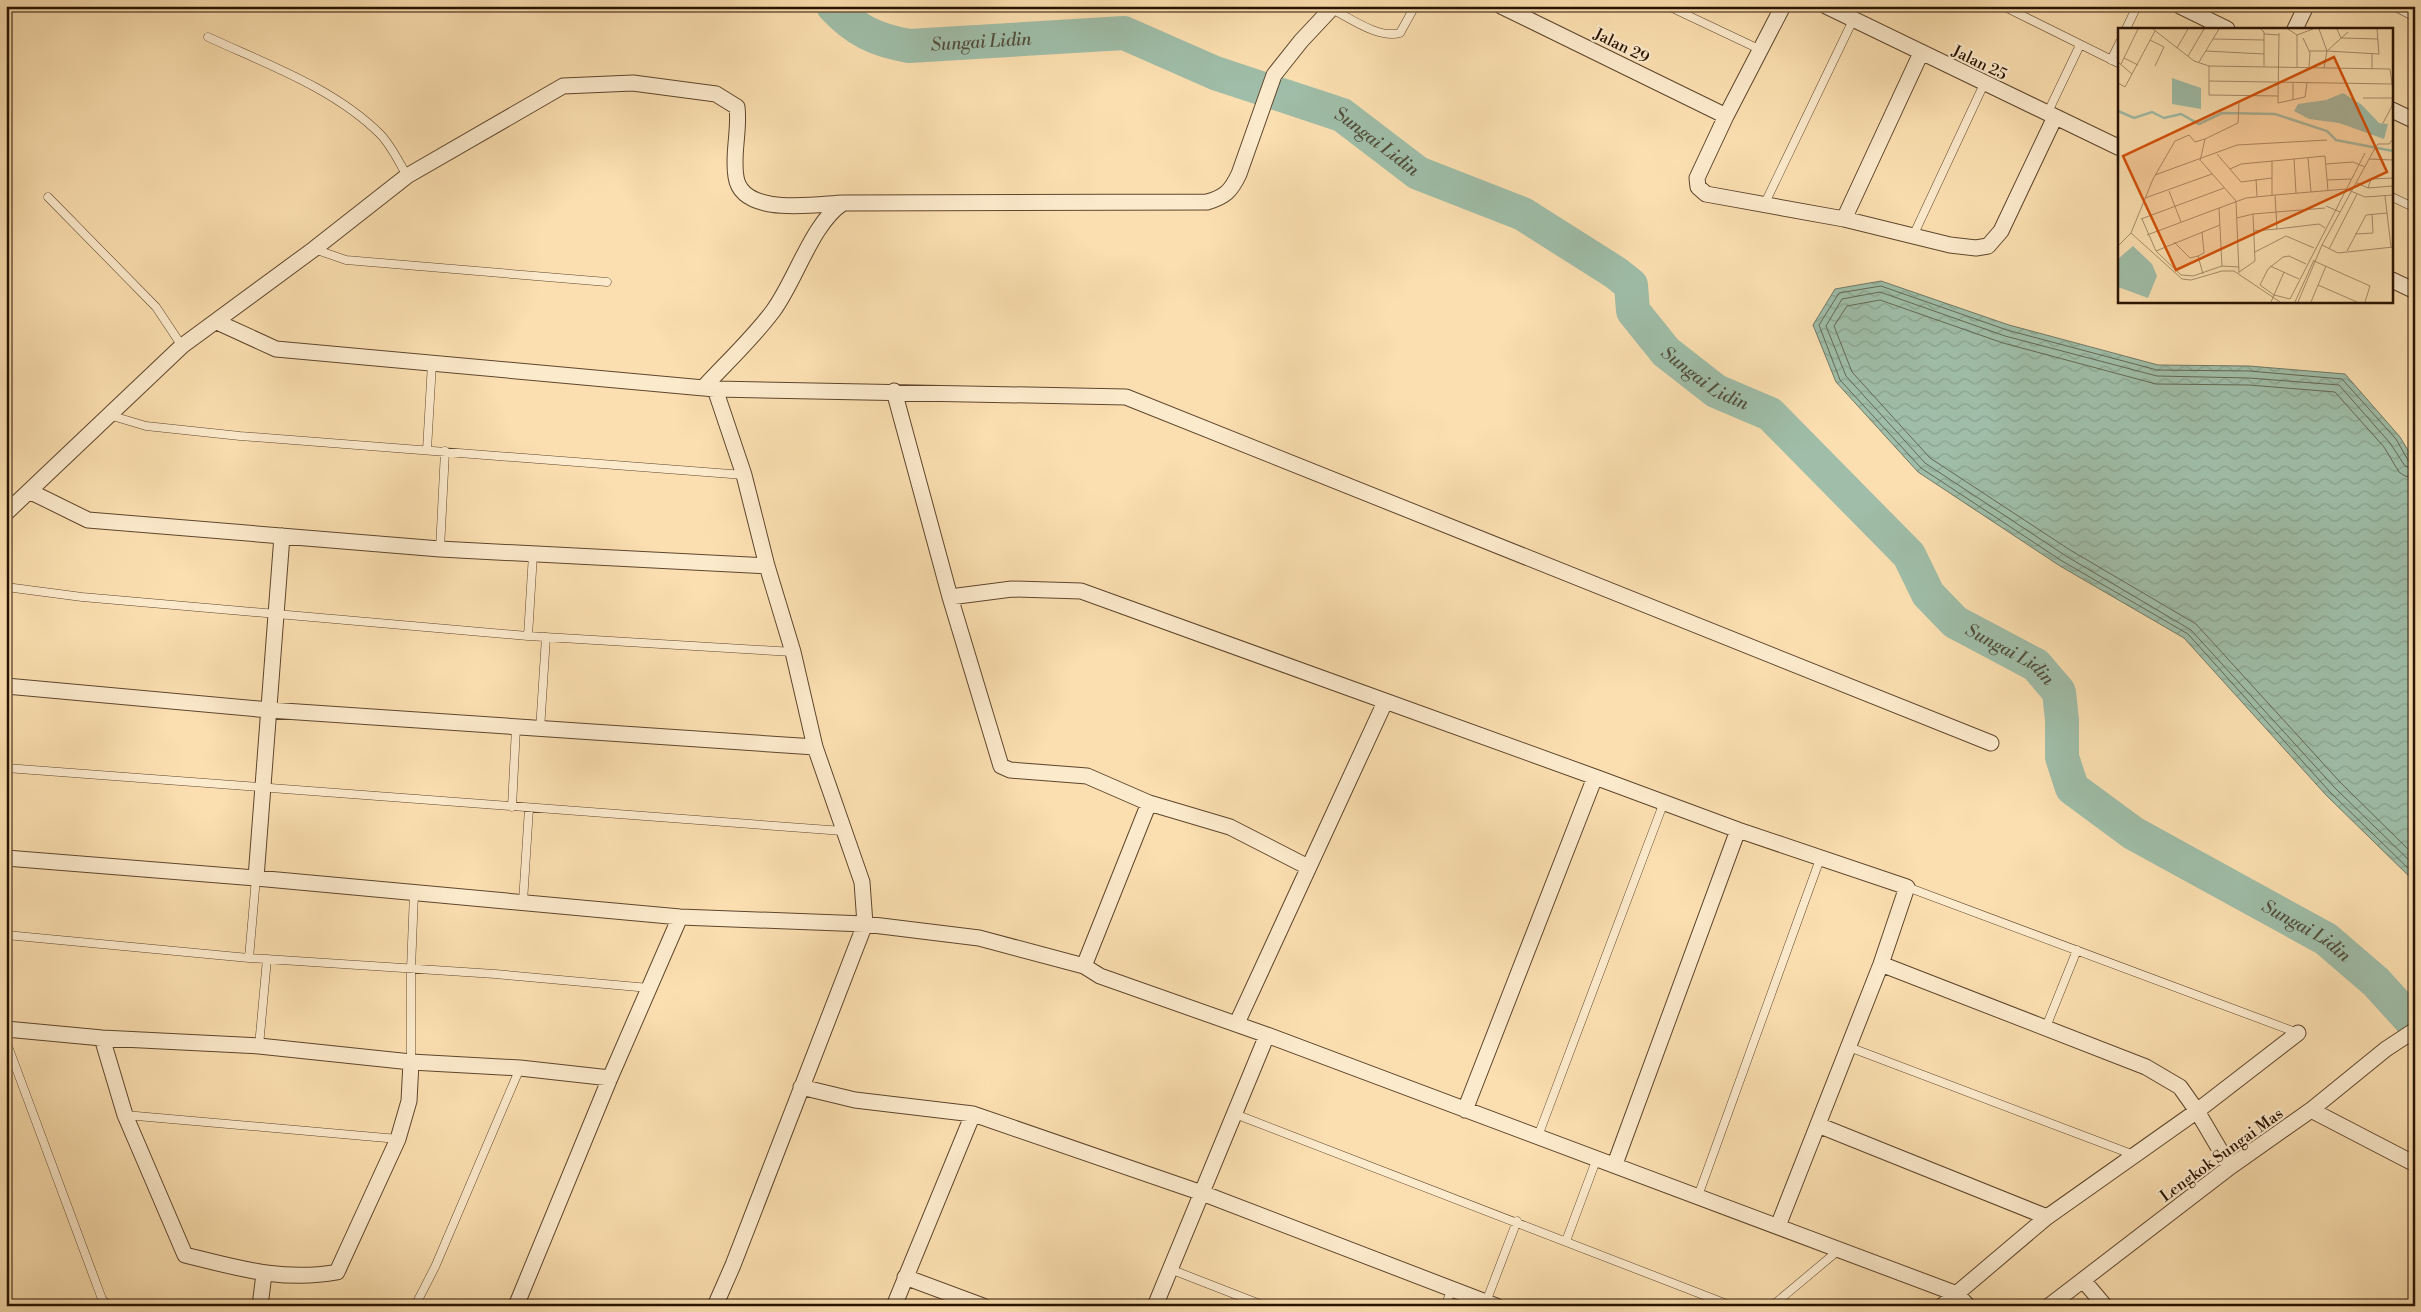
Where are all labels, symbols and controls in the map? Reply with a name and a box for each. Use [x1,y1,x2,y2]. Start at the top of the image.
street label: Jalan 29 [1590,23,1653,68]
water label: Sungai Lidin [930,28,1033,57]
inset map [2118,28,2394,302]
street label: Jalan 25 [1948,41,2010,85]
water label: Sungai Lidin [1332,102,1424,182]
water label: Sungai Lidin [1656,341,1753,416]
water label: Sungai Lidin [1961,619,2060,691]
water label: Sungai Lidin [2258,895,2356,968]
street label: Lengkok Sungai Mas [2156,1103,2287,1206]

